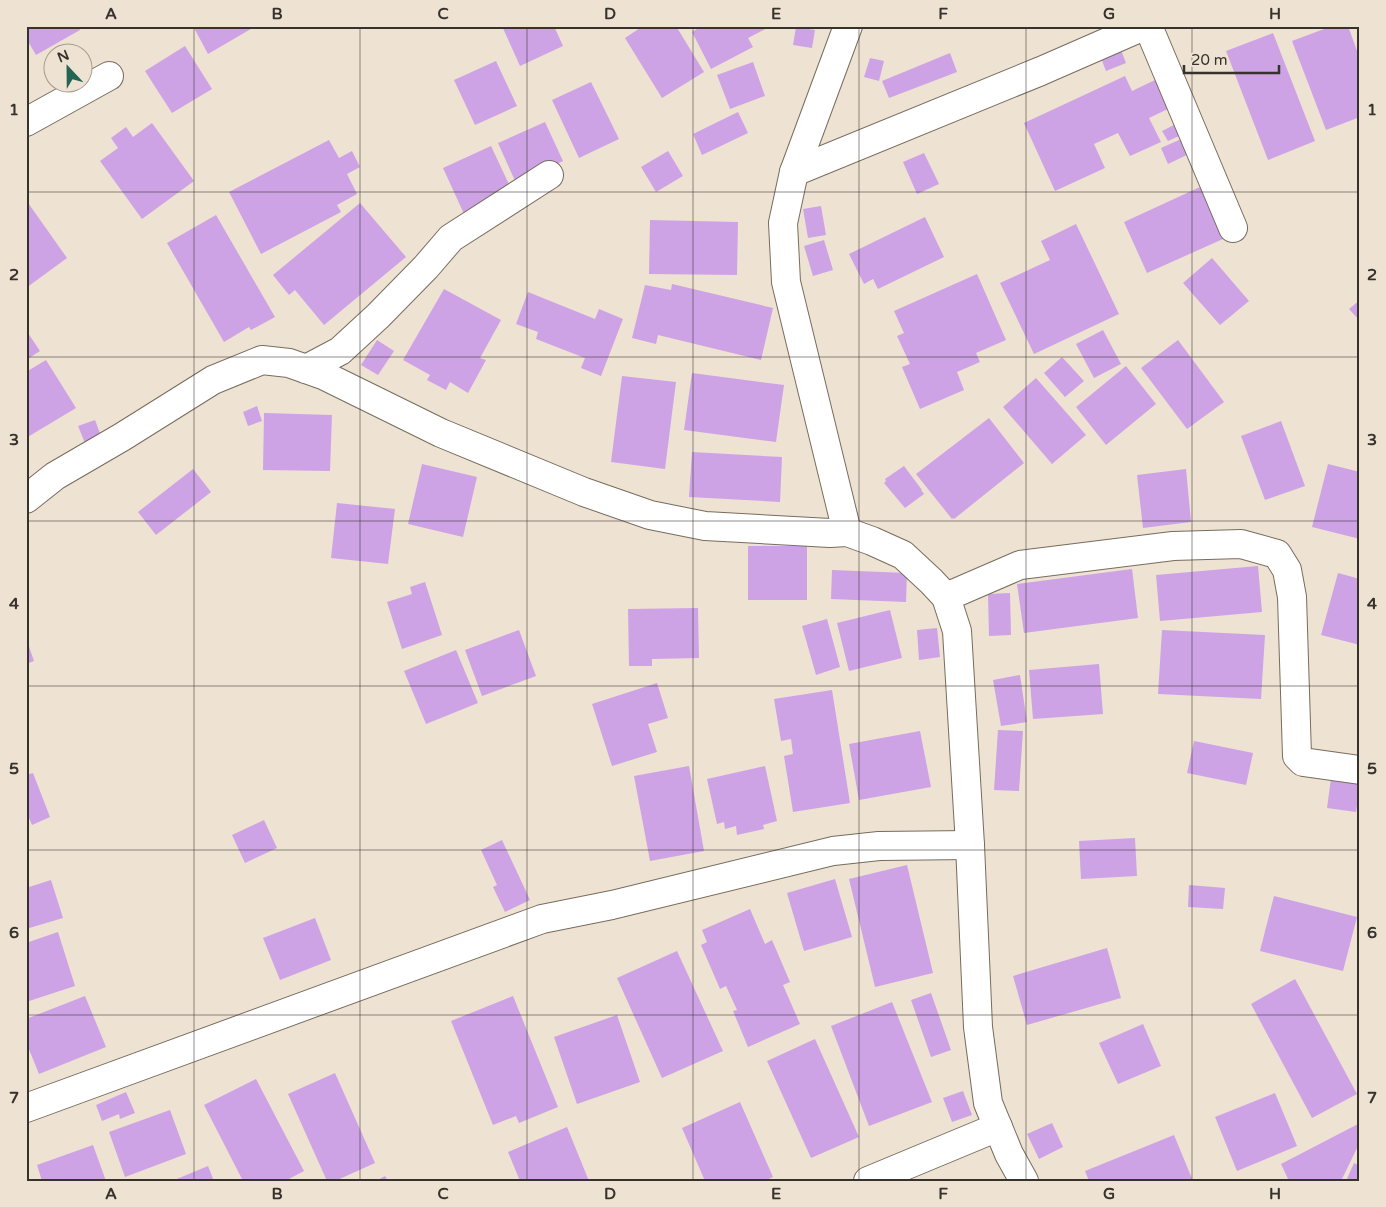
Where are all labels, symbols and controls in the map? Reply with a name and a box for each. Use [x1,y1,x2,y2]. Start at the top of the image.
text: A [105,4,117,24]
text: B [271,4,283,24]
text: C [437,4,449,24]
text: D [604,4,616,24]
text: E [771,4,781,24]
text: F [938,4,948,24]
text: G [1103,4,1115,24]
text: H [1269,4,1281,24]
north arrow [42,42,92,92]
scale bar [1184,42,1278,74]
text: N [55,46,72,66]
text: 20 m [1191,51,1228,69]
text: 1 [9,100,19,120]
text: 1 [1367,100,1377,120]
text: 2 [9,265,19,285]
text: 2 [1367,265,1377,285]
text: 3 [9,430,19,450]
text: 3 [1367,430,1377,450]
text: 4 [9,594,19,614]
text: 4 [1367,594,1377,614]
text: 5 [9,759,19,779]
text: 5 [1367,759,1377,779]
text: 6 [9,923,19,943]
text: 6 [1367,923,1377,943]
text: 7 [9,1088,19,1108]
text: 7 [1367,1088,1377,1108]
text: A [105,1184,117,1204]
text: B [271,1184,283,1204]
text: C [437,1184,449,1204]
text: D [604,1184,616,1204]
text: E [771,1184,781,1204]
text: F [938,1184,948,1204]
text: G [1103,1184,1115,1204]
text: H [1269,1184,1281,1204]

